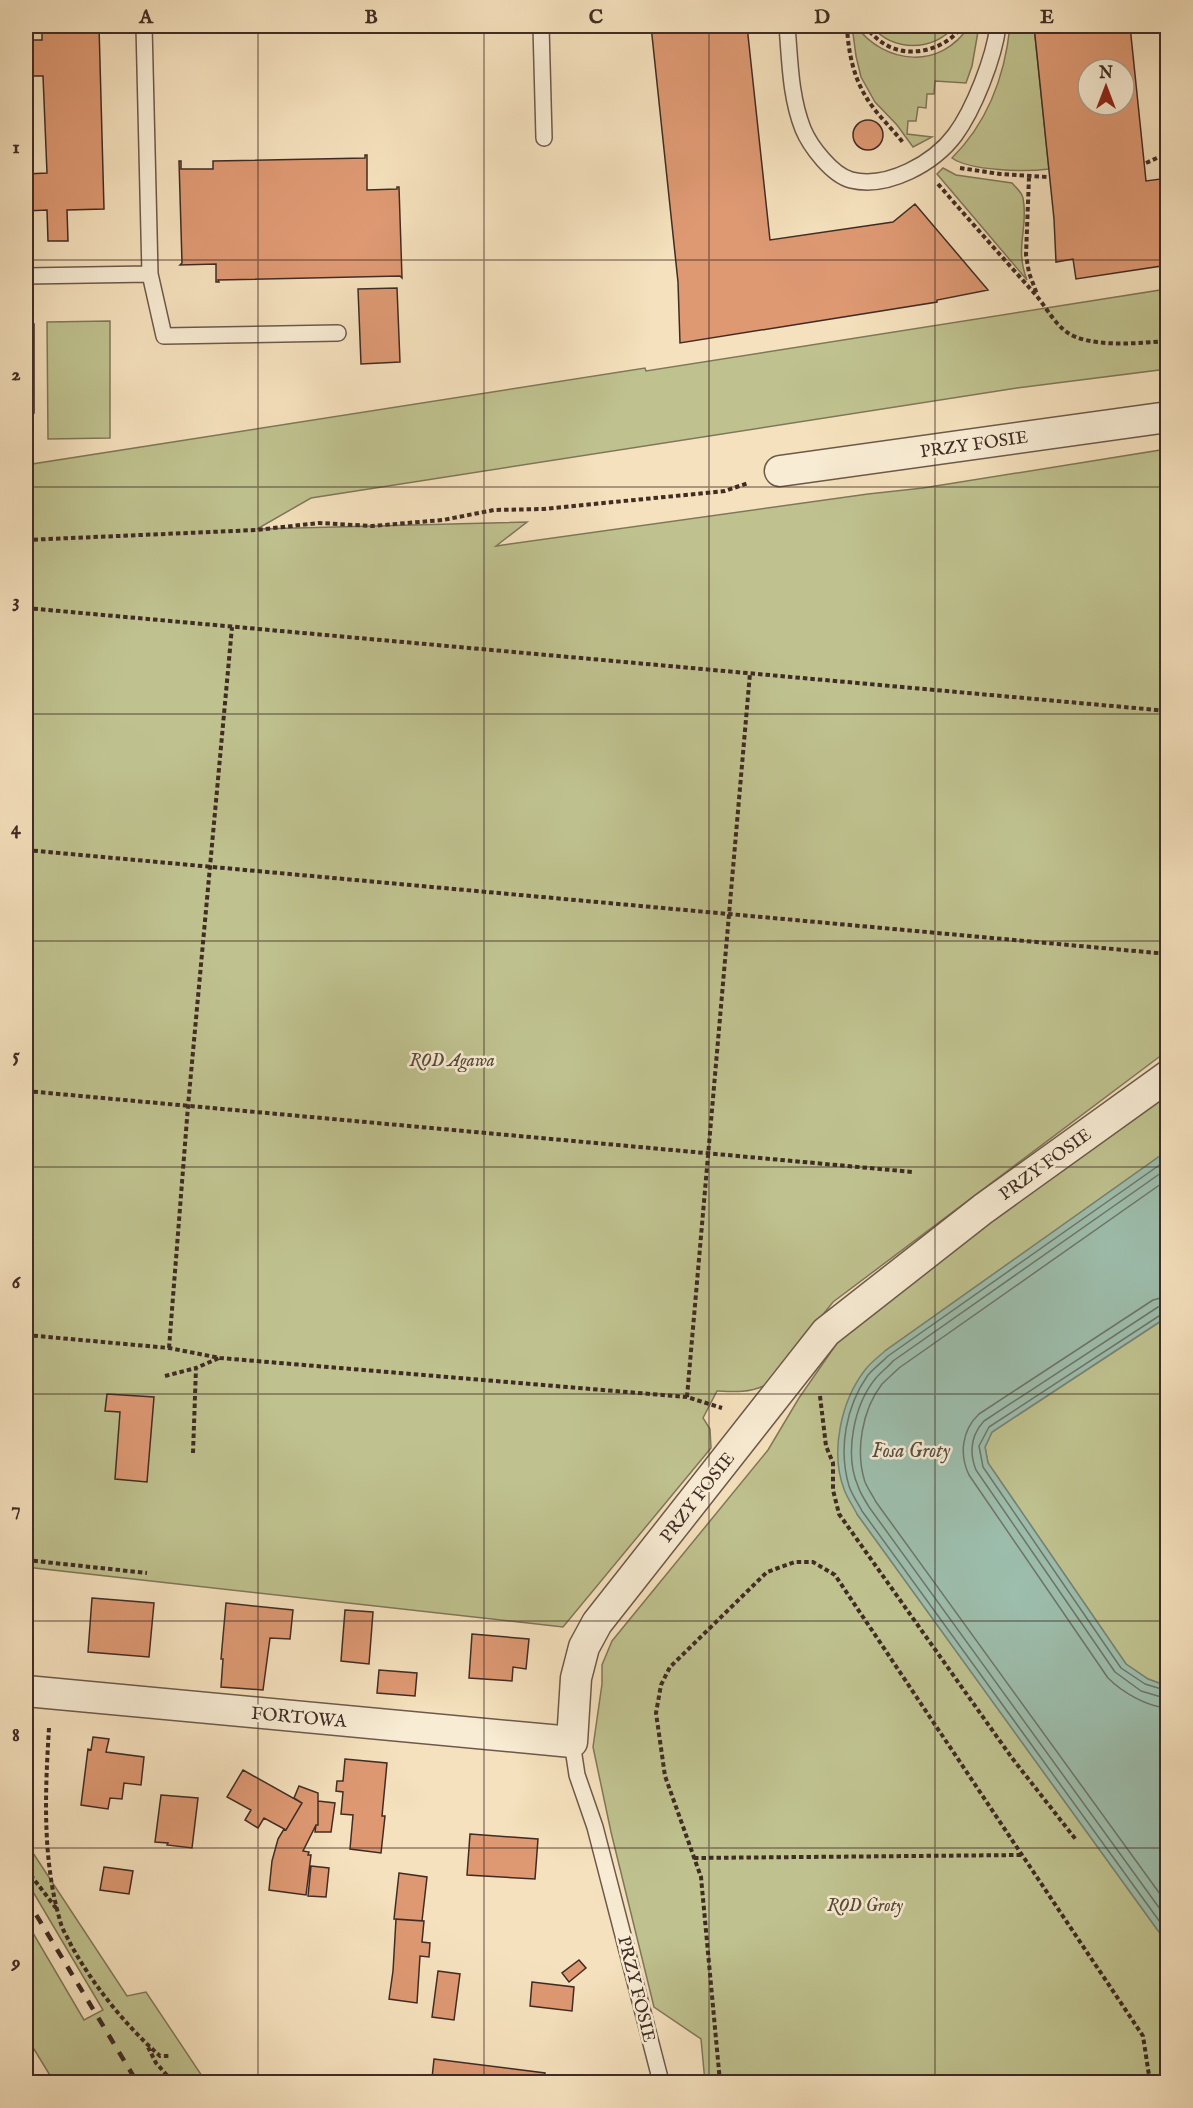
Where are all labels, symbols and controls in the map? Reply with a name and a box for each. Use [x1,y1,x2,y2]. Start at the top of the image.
text: A [138,5,154,30]
text: B [364,5,378,30]
text: C [589,5,603,30]
text: D [814,5,830,30]
text: E [1040,5,1054,30]
north arrow [1076,57,1136,117]
text: N [1098,64,1113,84]
text: 1 [12,135,20,160]
text: 2 [11,362,21,387]
street label: PRZY FOSIE [919,427,1030,464]
text: 3 [12,589,20,614]
text: 4 [11,816,22,841]
text: 5 [12,1043,20,1068]
park label: ROD Agawa [409,1050,495,1073]
street label: PRZY FOSIE [995,1124,1097,1206]
text: 6 [12,1270,22,1295]
water label: Fosa Groty [872,1439,951,1464]
street label: PRZY FOSIE [656,1448,741,1548]
text: 7 [11,1497,21,1522]
street label: FORTOWA [250,1703,348,1734]
text: 8 [12,1723,20,1748]
park label: ROD Groty [827,1895,903,1918]
street label: PRZY FOSIE [611,1934,660,2045]
text: 9 [11,1950,21,1975]

